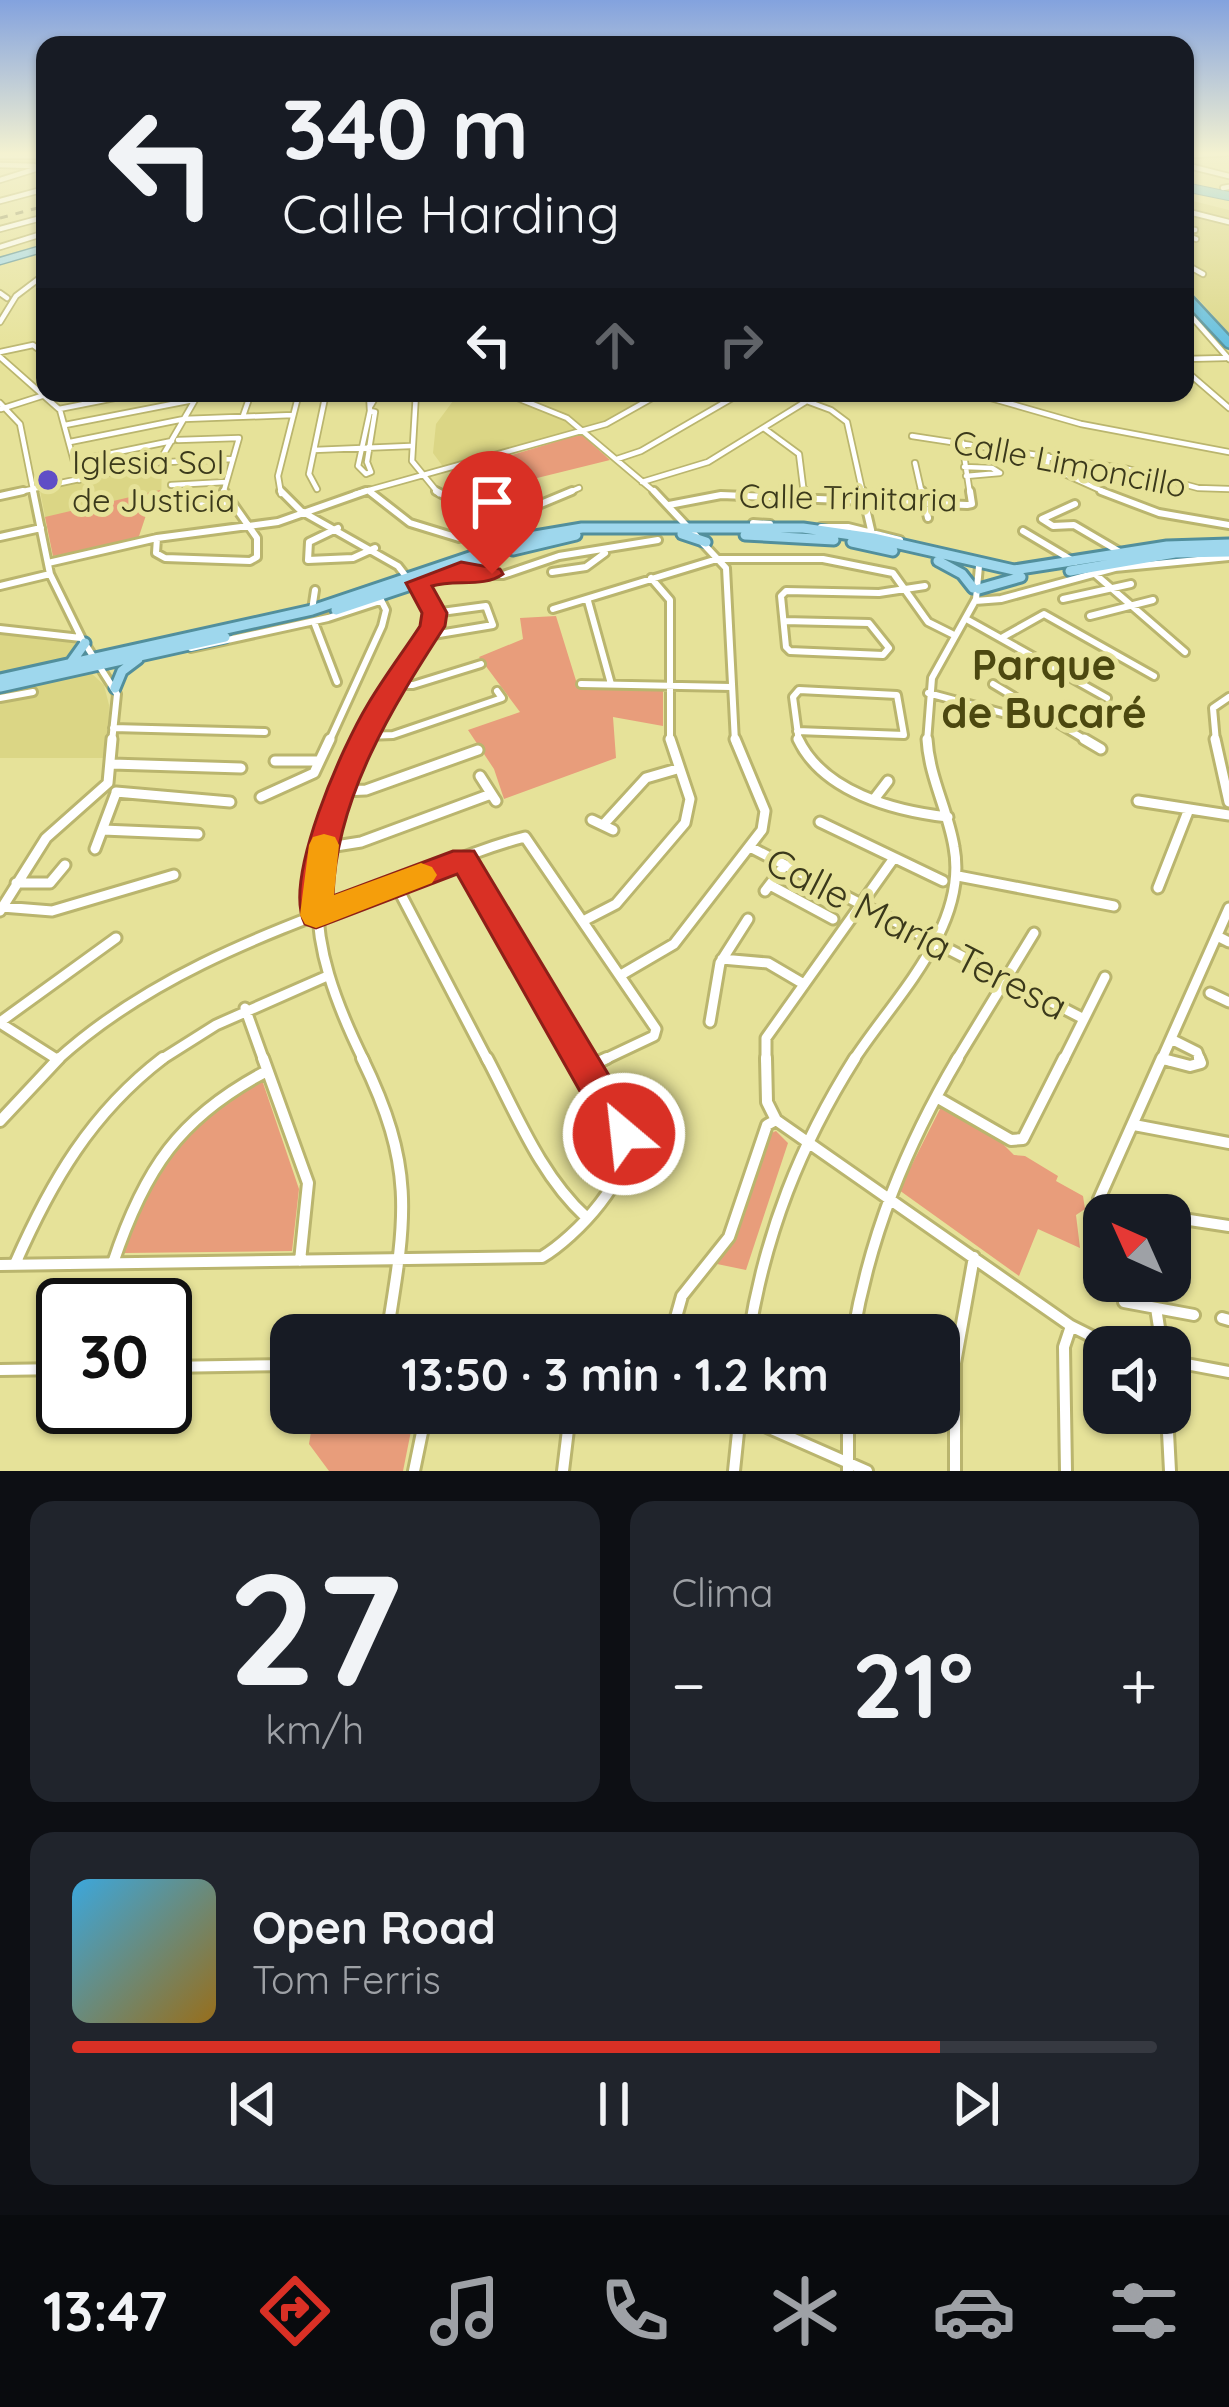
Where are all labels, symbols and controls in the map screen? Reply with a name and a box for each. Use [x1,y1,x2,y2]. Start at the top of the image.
text: 340 m [282,75,529,180]
icon: left [84,84,240,240]
text: Calle Harding [282,179,620,247]
icon: left [456,312,522,378]
icon: ahead [582,312,648,378]
icon: right [708,312,774,378]
street label: Calle Limoncillo [950,420,1190,506]
place label: Iglesia Sol de Justicia [72,441,235,520]
pin [441,451,543,574]
marker: Iglesia Sol de Justicia [35,467,61,493]
icon: arrive [459,469,525,535]
street label: Calle Trinitaria [738,475,958,519]
district label: Parque de Bucaré [941,638,1147,739]
street label: Calle María Teresa [758,836,1076,1030]
position arrow [561,1071,687,1197]
north arrow [1083,1194,1191,1302]
map controls [1083,1194,1191,1434]
speed limit sign: 30 [36,1278,192,1434]
button: sound [1083,1326,1191,1434]
text: 13:50 · 3 min · 1.2 km [401,1346,829,1402]
text: 27 [228,1529,402,1724]
text: Clima [672,1568,774,1617]
text: 21° [852,1628,974,1741]
text: − [672,1643,706,1726]
text: + [1120,1643,1157,1726]
text: km/h [265,1705,364,1754]
text: Open Road [252,1899,496,1955]
text: Tom Ferris [252,1955,441,2004]
icon: previous [220,2071,286,2137]
icon: pause [581,2071,647,2137]
icon: next [943,2071,1009,2137]
icon: directions [253,2269,337,2353]
icon: music [423,2269,507,2353]
icon: phone [593,2269,677,2353]
icon: climate [763,2269,847,2353]
icon: car [932,2269,1016,2353]
icon: filters [1102,2269,1186,2353]
text: 13:47 [43,2277,167,2345]

